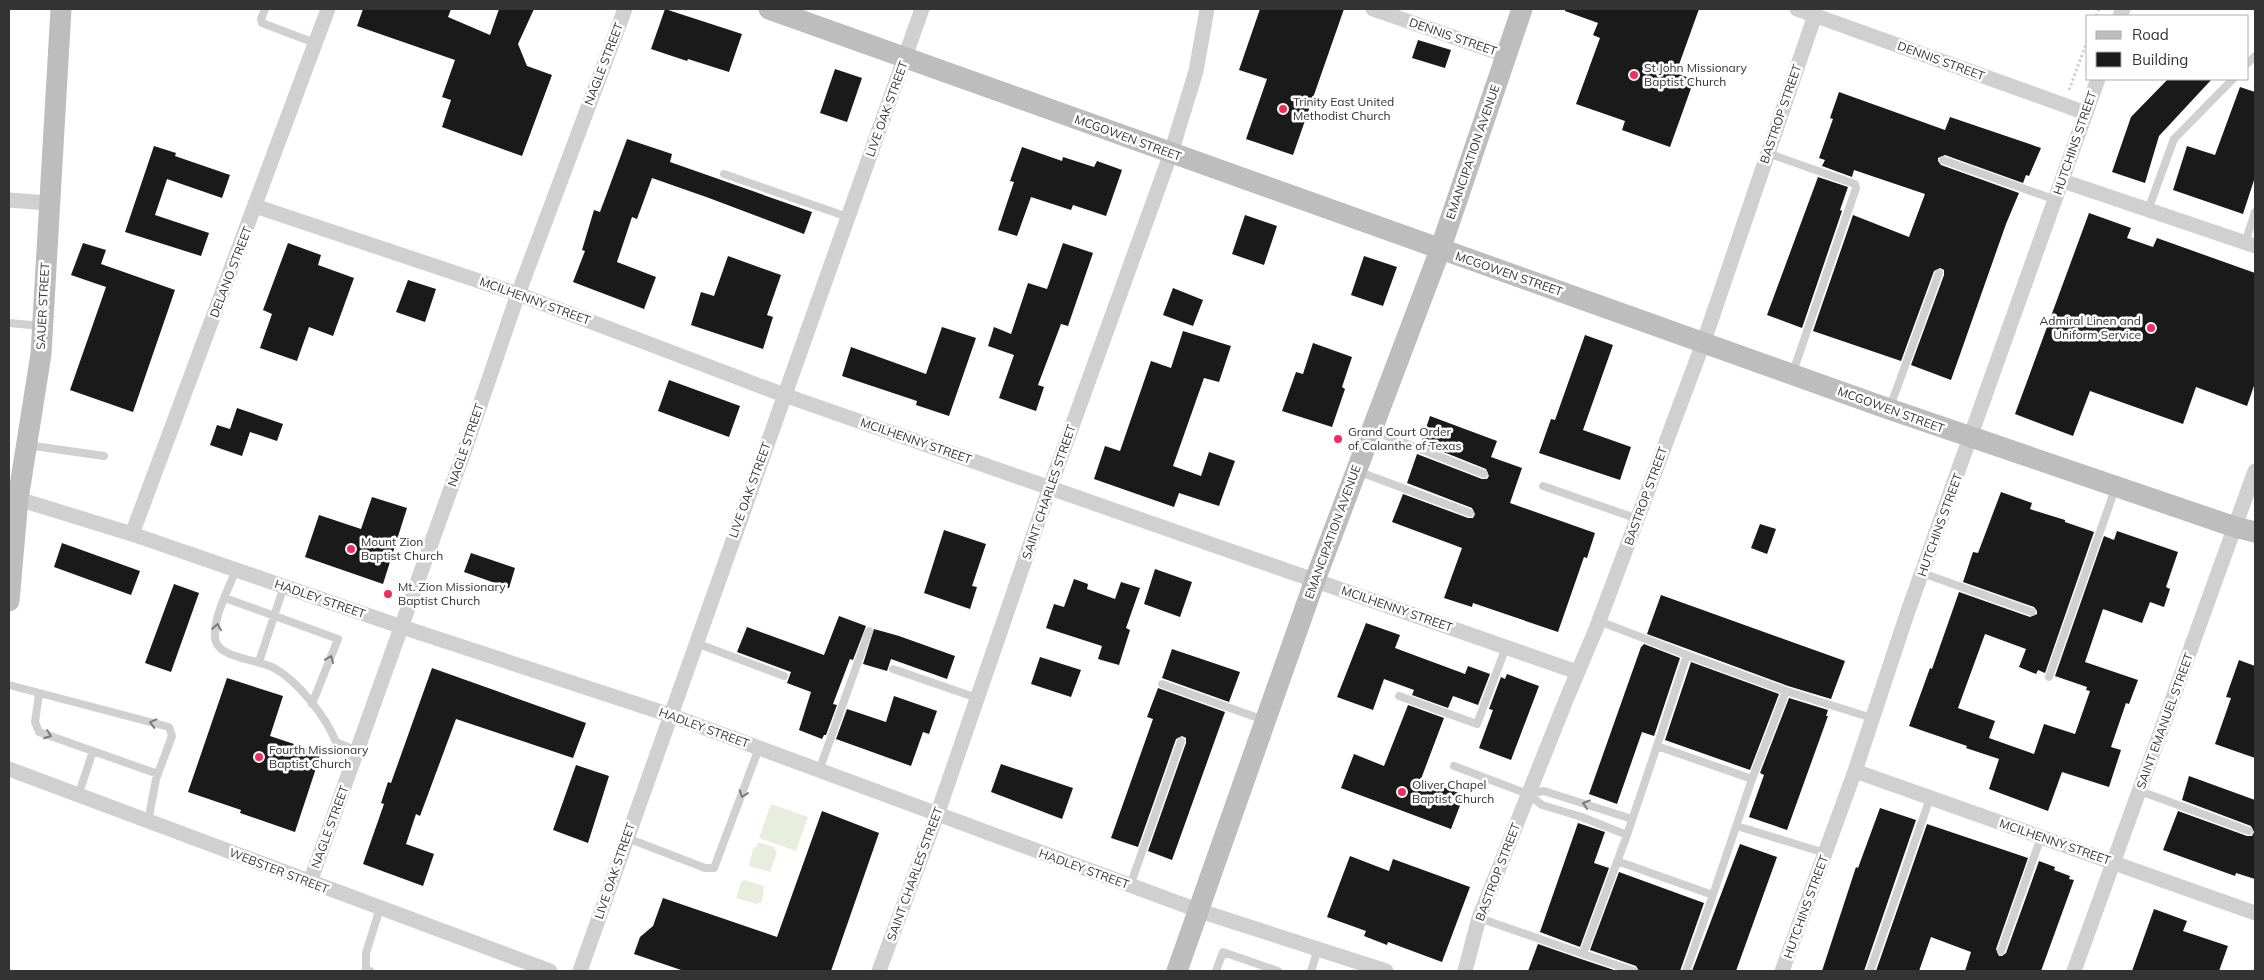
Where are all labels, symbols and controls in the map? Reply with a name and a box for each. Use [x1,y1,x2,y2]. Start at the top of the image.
street label: DENNIS STREET [1407,15,1500,59]
legend [2086,15,2249,80]
street label: NAGLE STREET [581,20,626,107]
text: Road [2132,25,2169,44]
street label: DENNIS STREET [1896,38,1988,84]
text: Building [2132,50,2188,69]
street label: LIVE OAK STREET [862,58,911,159]
place label: St John Missionary Baptist Church [1644,60,1747,89]
street label: BASTROP STREET [1757,62,1805,165]
marker: St John Missionary Baptist Church [1628,69,1640,81]
street label: EMANCIPATION AVENUE [1442,83,1503,221]
street label: HUTCHINS STREET [2050,88,2100,197]
place label: Trinity East United Methodist Church [1293,94,1394,123]
marker: Trinity East United Methodist Church [1277,103,1289,115]
street label: MCGOWEN STREET [1073,111,1184,164]
street label: DELANO STREET [206,223,255,320]
street label: MCGOWEN STREET [1453,248,1566,299]
street label: SAUER STREET [33,261,52,350]
street label: MCILHENNY STREET [478,274,593,328]
place label: Admiral Linen and Uniform Service [2040,313,2141,342]
marker: Admiral Linen and Uniform Service [2145,322,2157,334]
street label: MCGOWEN STREET [1836,383,1947,436]
street label: NAGLE STREET [444,400,487,489]
street label: MCILHENNY STREET [858,414,975,467]
street label: SAINT CHARLES STREET [1018,422,1079,561]
place label: Grand Court Order of Calanthe of Texas [1348,424,1462,453]
marker: Grand Court Order of Calanthe of Texas [1332,433,1344,445]
street label: LIVE OAK STREET [725,439,774,540]
street label: BASTROP STREET [1621,444,1671,547]
street label: EMANCIPATION AVENUE [1301,463,1364,601]
street label: HUTCHINS STREET [1914,470,1965,579]
place label: Mount Zion Baptist Church [361,534,443,563]
marker: Mount Zion Baptist Church [345,543,357,555]
street label: HADLEY STREET [273,576,368,621]
place label: Mt. Zion Missionary Baptist Church [398,579,506,608]
street label: MCILHENNY STREET [1339,582,1456,635]
marker: Mt. Zion Missionary Baptist Church [382,588,394,600]
one-way arrow [211,623,222,631]
street label: SAINT EMANUEL STREET [2133,650,2196,791]
one-way arrow [324,655,335,664]
street label: HADLEY STREET [657,704,752,751]
one-way arrow [150,719,158,729]
one-way arrow [44,730,52,740]
place label: Fourth Missionary Baptist Church [269,742,369,771]
marker: Fourth Missionary Baptist Church [253,751,265,763]
place label: Oliver Chapel Baptist Church [1412,777,1494,806]
street label: NAGLE STREET [308,783,352,870]
marker: Oliver Chapel Baptist Church [1396,786,1408,798]
one-way arrow [739,790,749,798]
one-way arrow [1582,800,1591,810]
street label: SAINT CHARLES STREET [883,804,946,943]
street label: MCILHENNY STREET [1997,815,2114,868]
street label: LIVE OAK STREET [591,820,638,921]
street label: BASTROP STREET [1472,820,1523,923]
street label: WEBSTER STREET [227,845,332,897]
street label: HADLEY STREET [1037,845,1132,892]
street label: HUTCHINS STREET [1780,852,1831,961]

